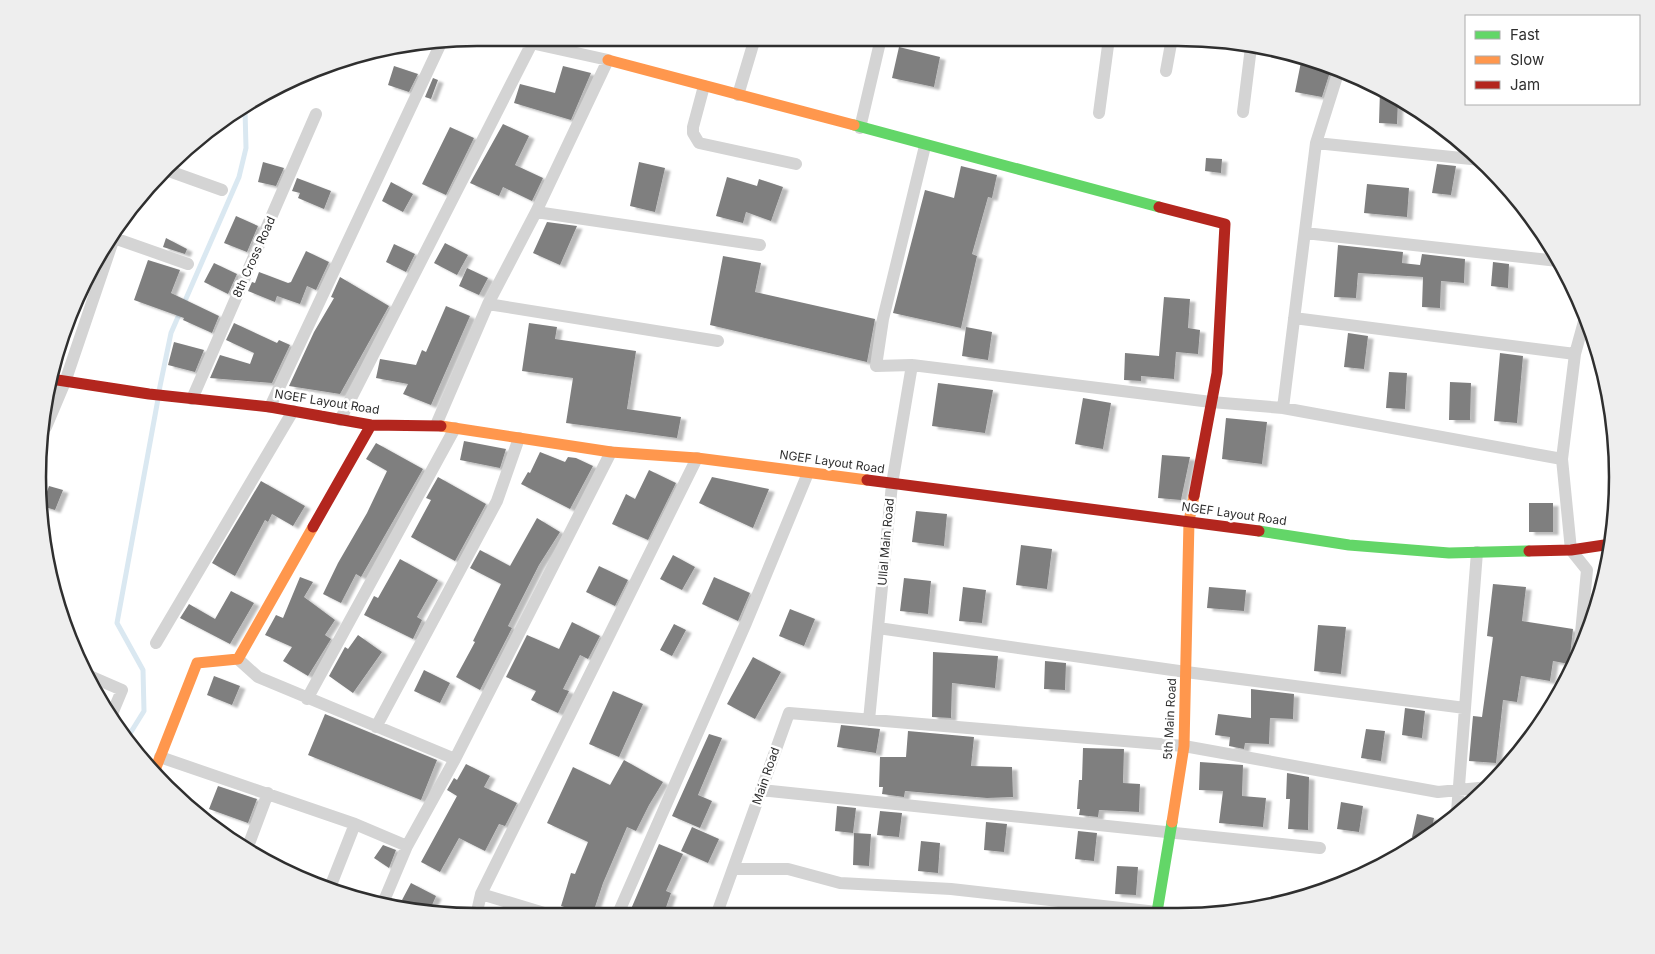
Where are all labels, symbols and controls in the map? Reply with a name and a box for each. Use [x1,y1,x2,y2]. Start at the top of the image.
legend [1465,15,1640,105]
text: Fast [1510,25,1540,44]
text: Slow [1510,50,1544,69]
text: Jam [1510,75,1540,94]
street label: 8th Cross Road [229,214,278,300]
street label: NGEF Layout Road [274,386,381,417]
street label: NGEF Layout Road [779,447,886,476]
street label: Ullal Main Road [874,498,897,586]
street label: NGEF Layout Road [1181,499,1288,528]
street label: 5th Main Road [1160,678,1179,760]
street label: Main Road [749,745,782,807]

